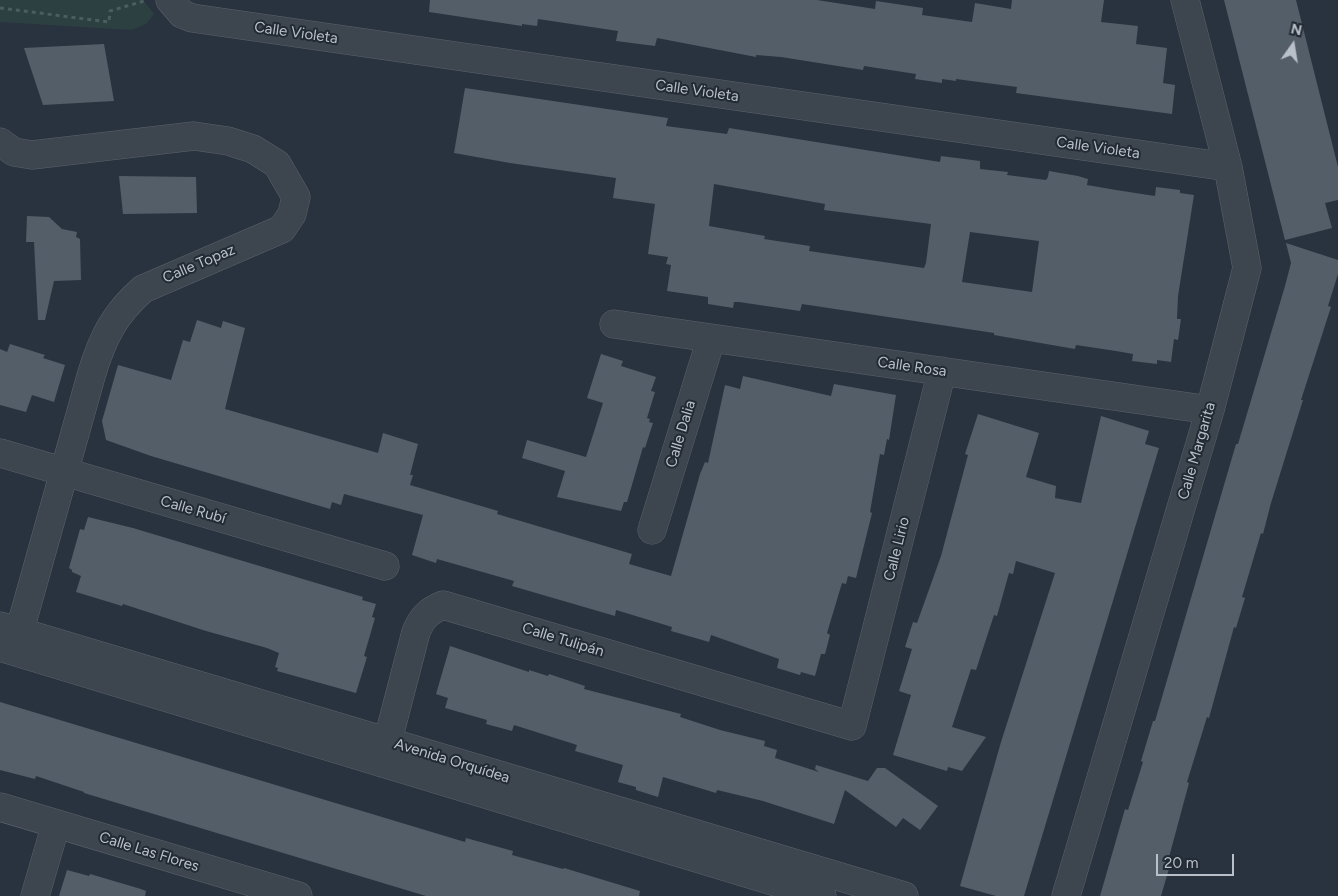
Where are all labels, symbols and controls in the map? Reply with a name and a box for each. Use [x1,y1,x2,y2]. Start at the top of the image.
street label: Calle Violeta [253,18,339,48]
north arrow [1268,20,1318,70]
text: N [1289,20,1304,39]
street label: Calle Violeta [654,76,740,106]
street label: Calle Violeta [1055,133,1141,163]
street label: Calle Topaz [160,241,238,287]
street label: Calle Rosa [876,353,948,381]
street label: Calle Dalia [662,398,700,470]
street label: Calle Margarita [1174,400,1220,502]
street label: Calle Rubí [158,492,228,528]
street label: Calle Lirio [880,515,914,583]
street label: Calle Tulipán [520,619,606,661]
street label: Avenida Orquídea [392,735,512,787]
street label: Calle Las Flores [97,828,201,876]
scale bar [1158,844,1236,876]
text: 20 m [1164,854,1198,872]

